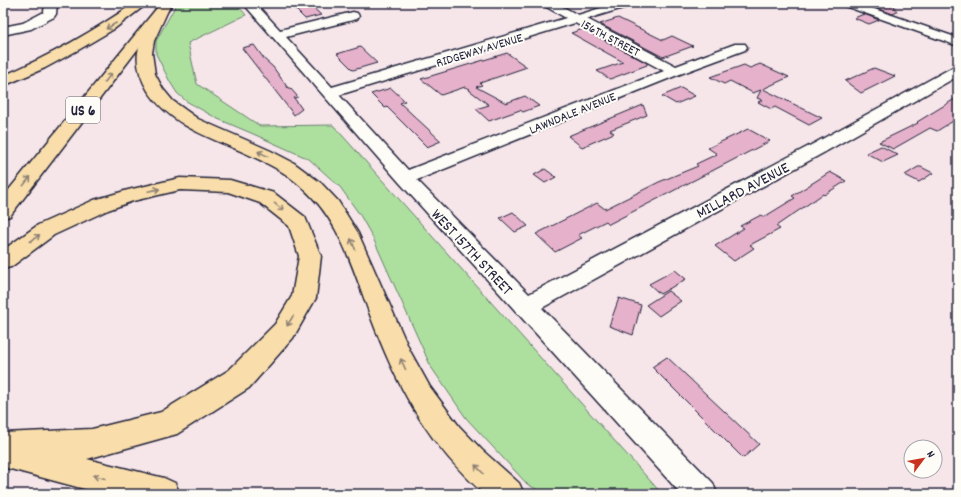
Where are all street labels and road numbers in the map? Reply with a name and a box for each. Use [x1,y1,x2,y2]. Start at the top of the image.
street label: 156TH STREET [577,16,643,63]
street label: RIDGEWAY AVENUE [434,29,525,74]
street label: LAWNDALE AVENUE [527,88,619,140]
road number: US 6 [66,97,100,123]
street label: MILLARD AVENUE [693,157,794,225]
street label: WEST 157TH STREET [425,204,518,302]

